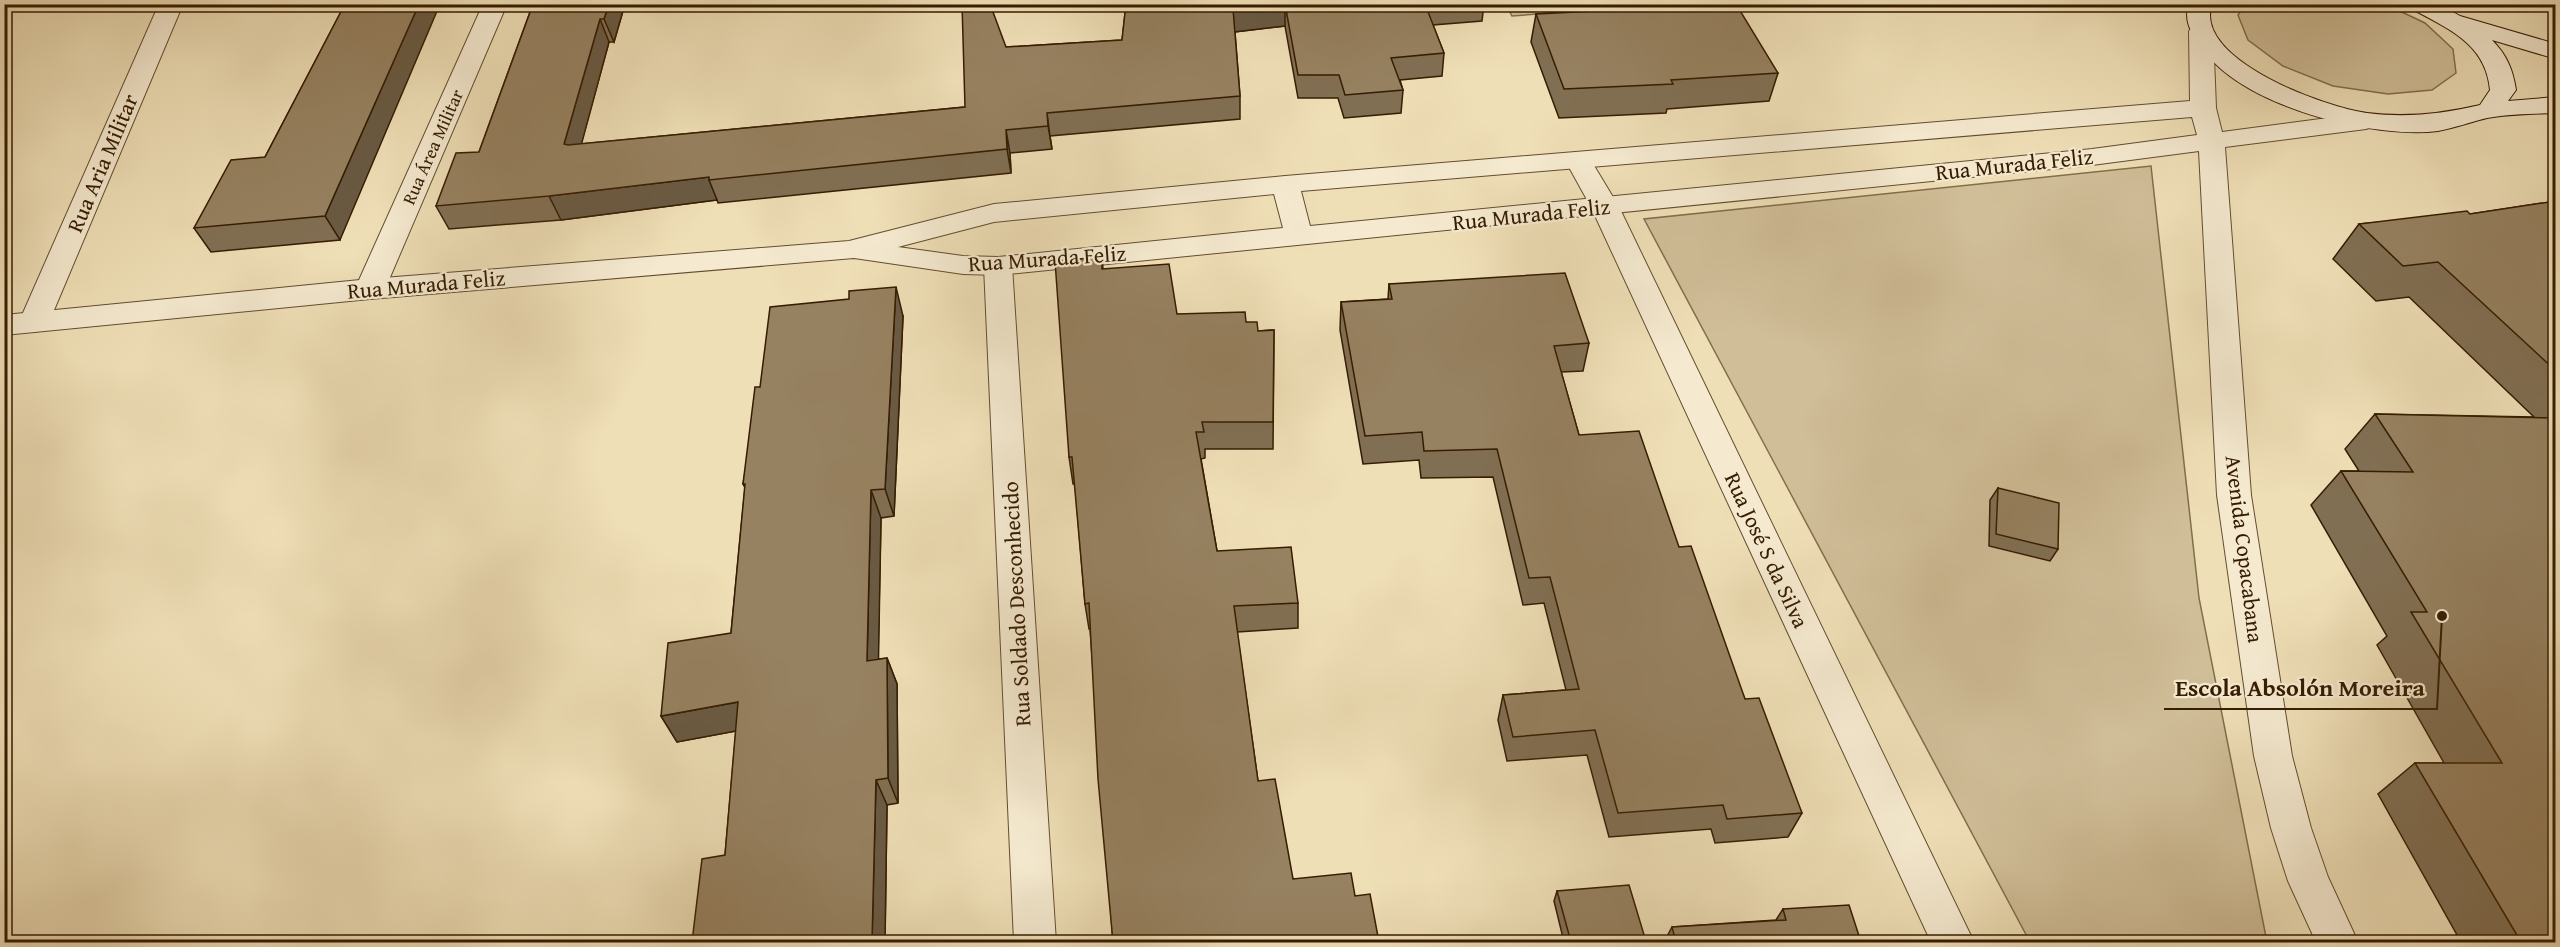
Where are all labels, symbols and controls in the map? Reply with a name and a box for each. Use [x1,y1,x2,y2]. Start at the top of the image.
street label: Rua Área Militar [395,84,470,209]
street label: Rua Aria Militar [58,89,146,237]
street label: Rua Murada Feliz [1934,140,2095,188]
street label: Rua Murada Feliz [1451,190,1612,238]
street label: Rua Murada Feliz [967,236,1127,279]
street label: Rua Murada Feliz [346,261,507,307]
street label: Avenida Copacabana [2218,453,2272,645]
street label: Rua José S da Silva [1717,467,1817,634]
street label: Rua Soldado Desconhecido [994,481,1038,727]
callout: Escola Absolón Moreira [2164,667,2437,709]
text: Escola Absolón Moreira [2175,670,2426,705]

